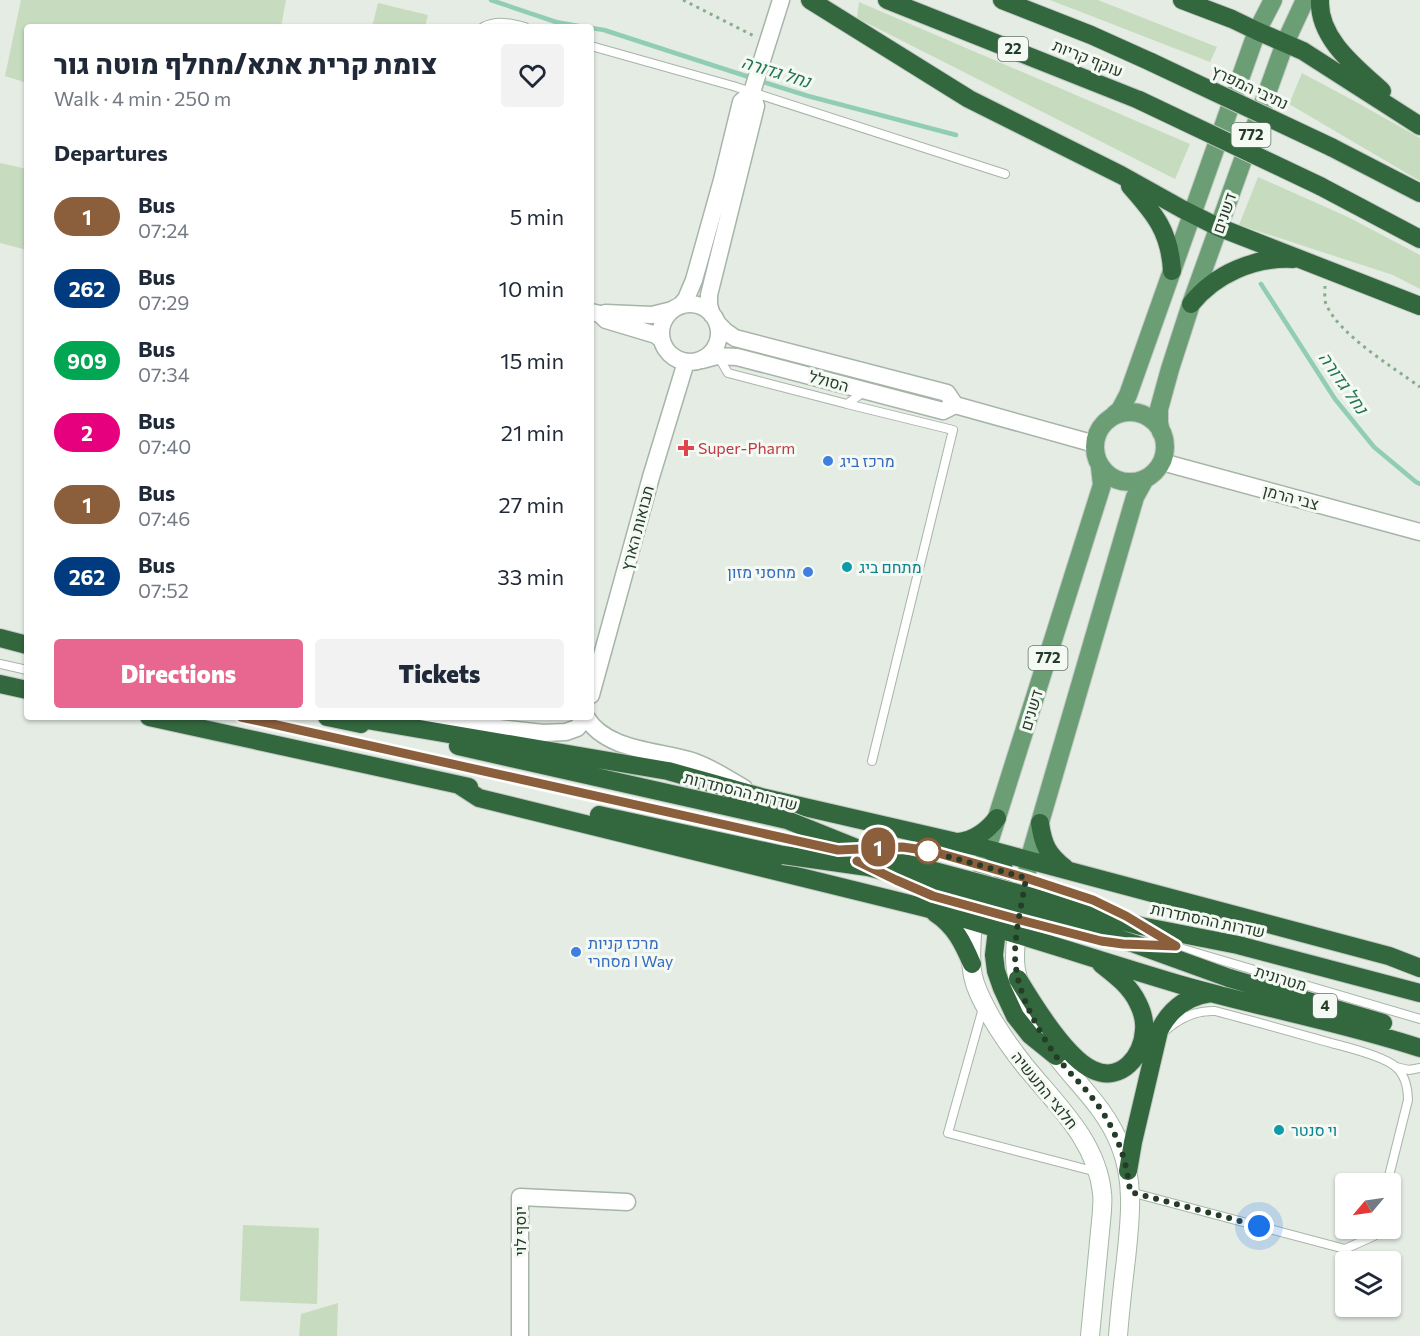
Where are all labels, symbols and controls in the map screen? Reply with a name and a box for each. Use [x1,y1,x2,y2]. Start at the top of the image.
street label: עוקף קריות [1050,35,1126,80]
road number: 22 [998,37,1028,61]
button: heart [501,44,564,107]
text: צומת קרית אתא/מחלף מוטה גור [54,46,437,80]
water label: נחל גדורה [739,50,815,92]
street label: נתיבי המפרץ [1209,60,1292,113]
text: Walk · 4 min · 250 m [54,86,231,110]
road number: 772 [1232,123,1270,147]
text: Departures [54,139,168,166]
street label: דשנים [1208,190,1239,236]
text: Bus [138,191,175,218]
text: 5 min [510,203,564,230]
text: 1 [82,204,92,229]
text: 07:24 [138,218,189,242]
text: Bus [138,263,175,290]
text: 10 min [499,275,564,302]
text: 262 [69,276,105,301]
text: 07:29 [138,290,189,314]
text: Bus [138,335,175,362]
text: 15 min [500,347,564,374]
water label: נחל גדורה [1314,347,1374,419]
text: 909 [67,348,107,373]
text: 07:34 [138,362,190,386]
street label: הסולל [807,366,851,395]
text: Bus [138,407,175,434]
text: 21 min [501,419,564,446]
text: 2 [81,420,93,445]
text: 07:40 [138,434,191,458]
place label: Super-Pharm [698,438,795,457]
marker: Super-Pharm [679,441,693,455]
place label: מרכז ביג [840,451,895,470]
marker: מרכז ביג [821,454,835,468]
text: Bus [138,479,175,506]
street label: צבי הרמן [1261,480,1321,513]
street label: תבואות הארץ [616,483,657,572]
text: 27 min [499,491,564,518]
text: 1 [82,492,92,517]
text: 07:46 [138,506,190,530]
text: Bus [138,551,175,578]
place label: מתחם ביג [859,557,922,576]
marker: מתחם ביג [840,560,854,574]
place label: מחסני מזון [727,562,796,581]
text: 33 min [497,563,564,590]
text: 262 [69,564,105,589]
marker: מחסני מזון [801,565,815,579]
text: 07:52 [138,578,189,602]
button: Directions [54,639,303,708]
button: Tickets [315,639,564,708]
road number: 772 [1028,646,1068,670]
street label: דשנים [1015,687,1046,733]
street label: שדרות ההסתדרות [682,767,800,814]
line badge: 1 [858,828,898,866]
text: 1 [873,835,883,860]
unlabelled marker [915,838,941,864]
street label: שדרות ההסתדרות [1149,898,1267,941]
place label: מרכז קניות מסחרי I Way [588,933,673,970]
marker: מרכז קניות מסחרי I Way [569,945,583,959]
street label: מטרונית [1253,961,1309,994]
road number: 4 [1313,994,1337,1018]
street label: חלוצי התעשיה [1008,1047,1083,1133]
place label: וי סנטר [1291,1120,1337,1139]
marker: וי סנטר [1272,1123,1286,1137]
north arrow [1335,1173,1401,1239]
map controls [1335,1173,1401,1317]
street label: יוסף לוי [510,1206,529,1256]
your location [1244,1211,1274,1241]
button: layers [1335,1251,1401,1317]

